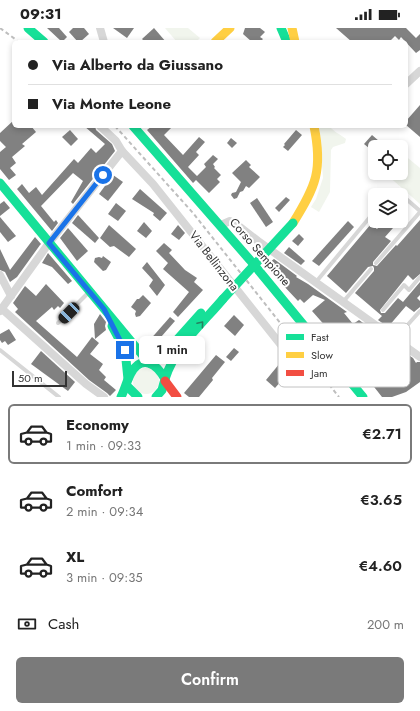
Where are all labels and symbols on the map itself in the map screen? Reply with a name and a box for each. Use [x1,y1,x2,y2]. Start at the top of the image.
route start [94,166,112,184]
street label: Corso Sempione [225,214,295,290]
street label: Via Bellinzona [185,227,243,295]
car [56,300,82,326]
one-way arrow [197,321,204,328]
legend [278,323,410,387]
text: Fast [311,329,329,345]
callout: 1 min [139,336,205,364]
route end [116,341,134,359]
text: Slow [311,347,333,363]
text: Jam [309,365,328,381]
scale bar [12,369,67,388]

